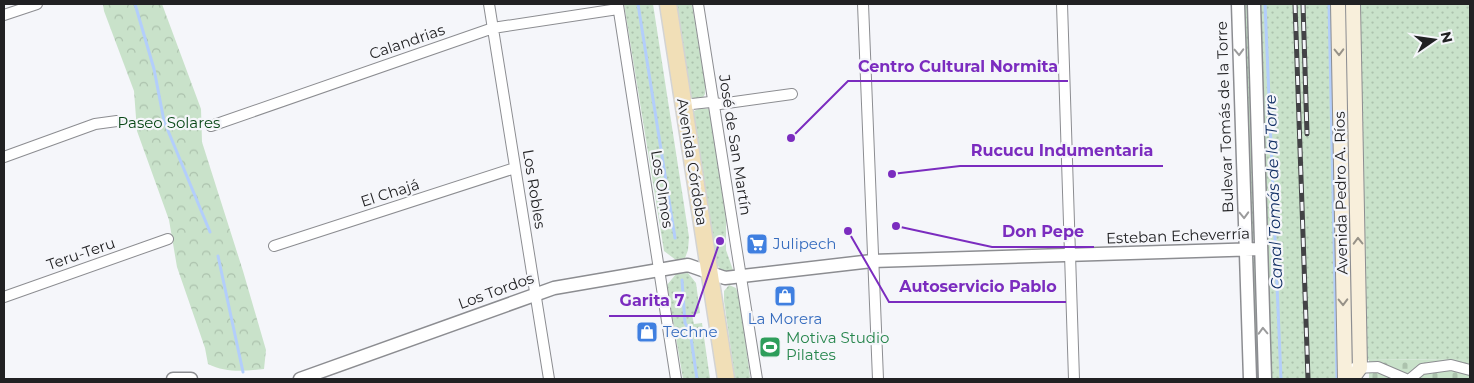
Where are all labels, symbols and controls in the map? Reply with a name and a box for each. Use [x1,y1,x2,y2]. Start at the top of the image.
north arrow [1409,15,1459,65]
street label: Calandrias [367,20,447,63]
street label: Bulevar Tomás de la Torre [1212,21,1237,213]
text: N [1437,30,1457,45]
one-way arrow [1234,49,1244,57]
one-way arrow [1334,49,1344,57]
callout: Centro Cultural Normita [848,50,1068,81]
text: Centro Cultural Normita [858,57,1058,76]
street label: José de San Martín [715,72,756,217]
water label: Canal Tomás de la Torre [1261,94,1286,290]
street label: Avenida Córdoba [673,97,712,227]
street label: Avenida Pedro A. Ríos [1330,111,1351,275]
park label: Paseo Solares [118,113,220,132]
callout: Rucucu Indumentaria [960,135,1163,166]
text: Rucucu Indumentaria [971,141,1153,160]
street label: Los Robles [519,148,550,230]
street label: Los Olmos [647,149,678,229]
street label: El Chajá [358,174,422,211]
one-way arrow [1239,211,1250,219]
callout: Don Pepe [992,216,1094,247]
text: Don Pepe [1002,222,1084,241]
street label: Esteban Echeverría [1106,223,1250,248]
supermarket icon: Julipech [745,232,769,256]
street label: Teru-Teru [44,233,118,274]
place label: Julipech [772,234,836,253]
one-way arrow [1353,237,1363,245]
street label: Los Tordos [455,268,536,313]
callout: Autoservicio Pablo [889,271,1066,302]
text: Autoservicio Pablo [898,277,1057,296]
shop icon: La Morera [773,284,797,308]
callout: Garita 7 [609,285,694,316]
text: Garita 7 [620,291,685,310]
one-way arrow [1338,299,1348,307]
place label: La Morera [748,309,822,328]
shop icon: Techne [635,320,659,344]
place label: Techne [663,322,718,341]
one-way arrow [1258,326,1269,334]
place label: Motiva Studio Pilates [786,328,889,364]
sports icon: Motiva Studio Pilates [758,335,782,359]

